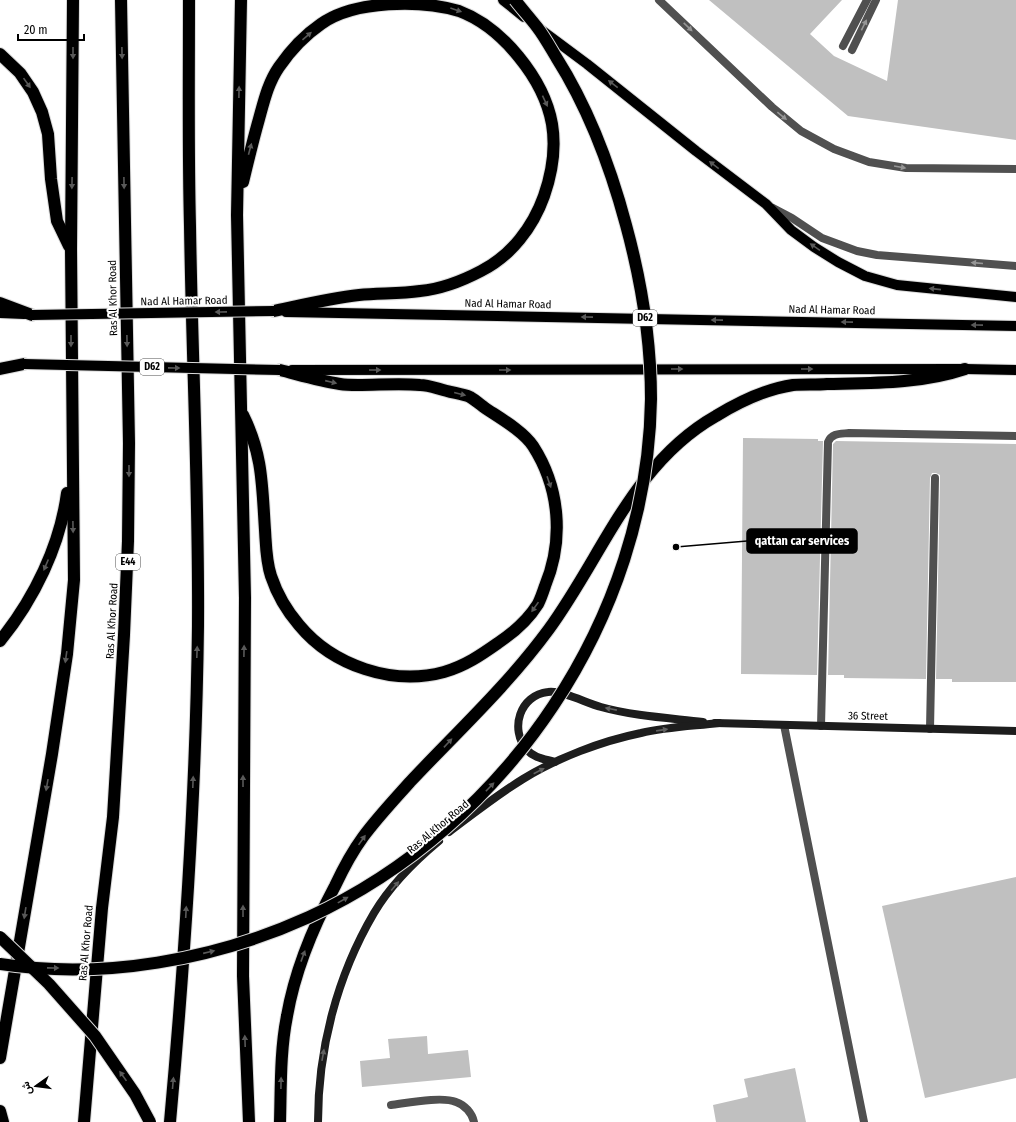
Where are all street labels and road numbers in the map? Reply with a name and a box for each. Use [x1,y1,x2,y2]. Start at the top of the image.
street label: Ras Al Khor Road [106,260,120,336]
street label: Nad Al Hamar Road [140,294,228,308]
street label: Nad Al Hamar Road [464,297,552,311]
street label: Nad Al Hamar Road [788,303,876,317]
road number: D62 [633,310,657,326]
road number: D62 [140,359,164,375]
road number: E44 [116,554,140,570]
street label: Ras Al Khor Road [104,583,120,659]
street label: 36 Street [848,709,889,723]
street label: Ras Al Khor Road [405,797,471,857]
street label: Ras Al Khor Road [76,904,96,982]

